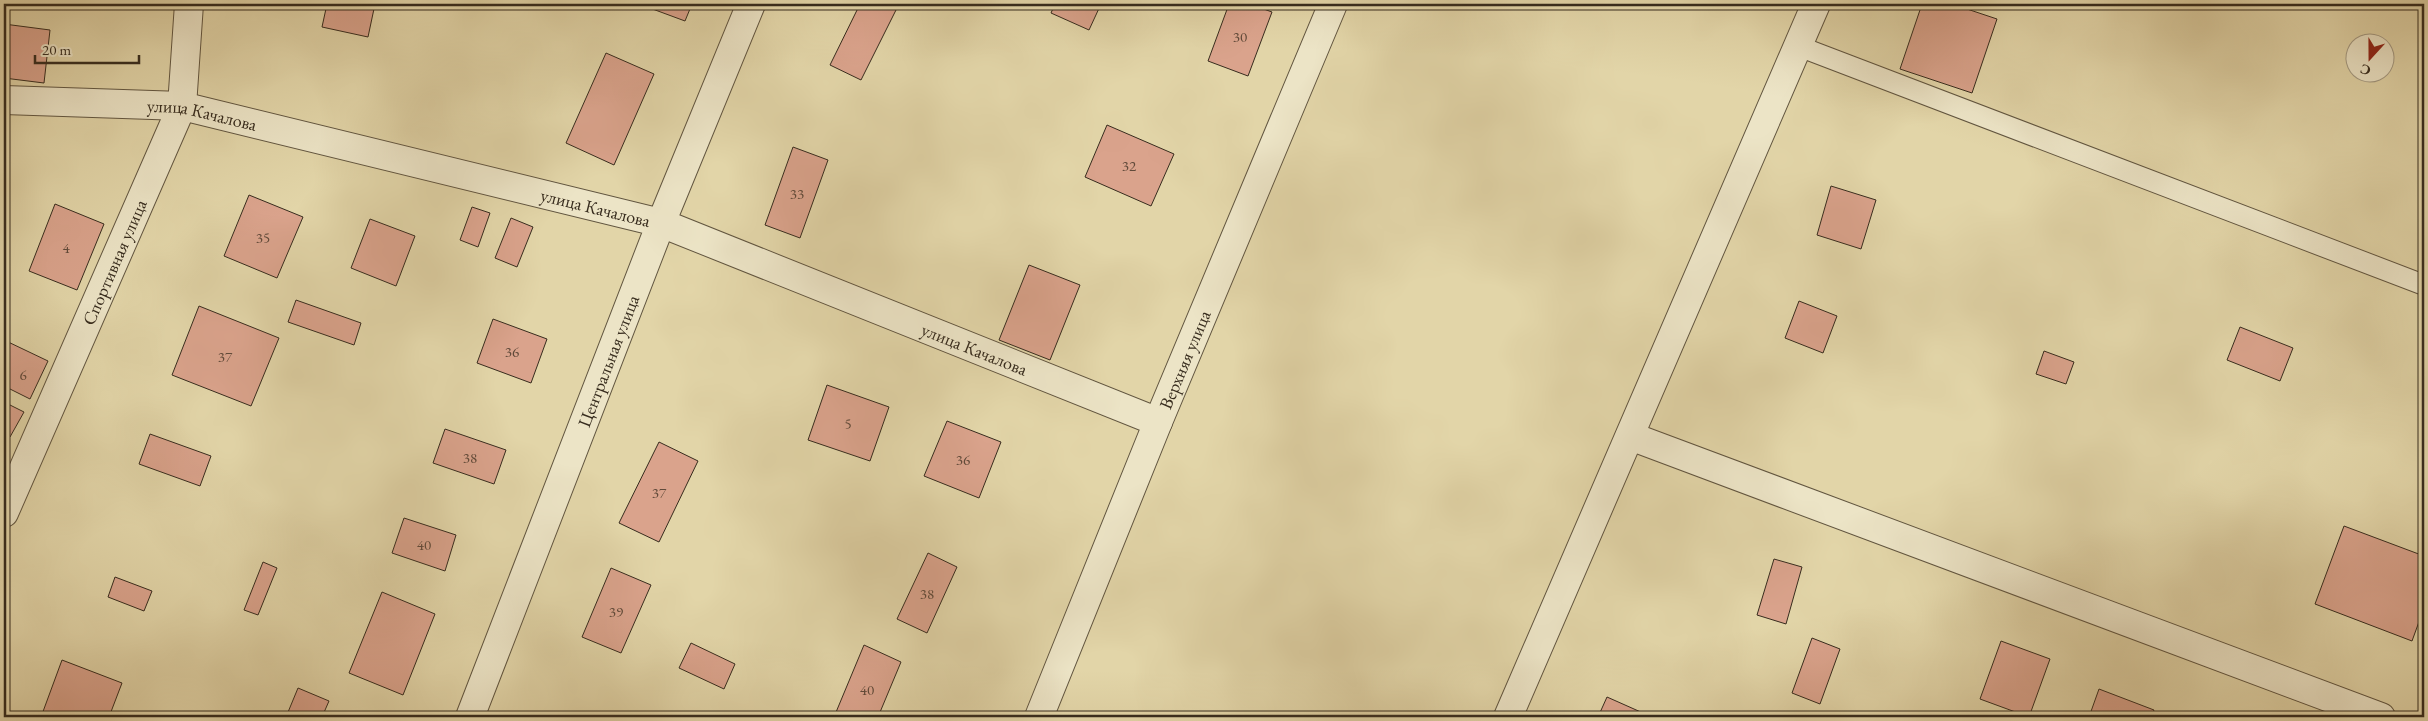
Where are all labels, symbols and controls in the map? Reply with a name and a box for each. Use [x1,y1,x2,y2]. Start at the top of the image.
house number: 30 [1233,27,1247,46]
scale bar [35,32,139,64]
north arrow [2346,32,2396,82]
text: 20 m [42,40,71,59]
text: С [2357,60,2373,80]
street label: улица Качалова [146,93,260,136]
house number: 32 [1122,156,1137,175]
street label: улица Качалова [539,183,654,232]
house number: 33 [790,184,804,203]
street label: Спортивная улица [76,195,152,328]
house number: 35 [256,228,270,247]
house number: 4 [62,238,70,257]
street label: Центральная улица [572,291,644,430]
street label: Верхняя улица [1153,306,1215,412]
street label: улица Качалова [918,317,1032,380]
house number: 36 [505,342,519,361]
house number: 37 [218,347,233,366]
house number: 6 [19,365,27,384]
house number: 5 [844,414,852,433]
house number: 38 [463,448,477,467]
house number: 36 [956,450,970,469]
house number: 37 [652,483,667,502]
house number: 40 [417,535,431,554]
house number: 38 [920,584,934,603]
house number: 39 [609,602,623,621]
house number: 40 [860,680,874,699]

